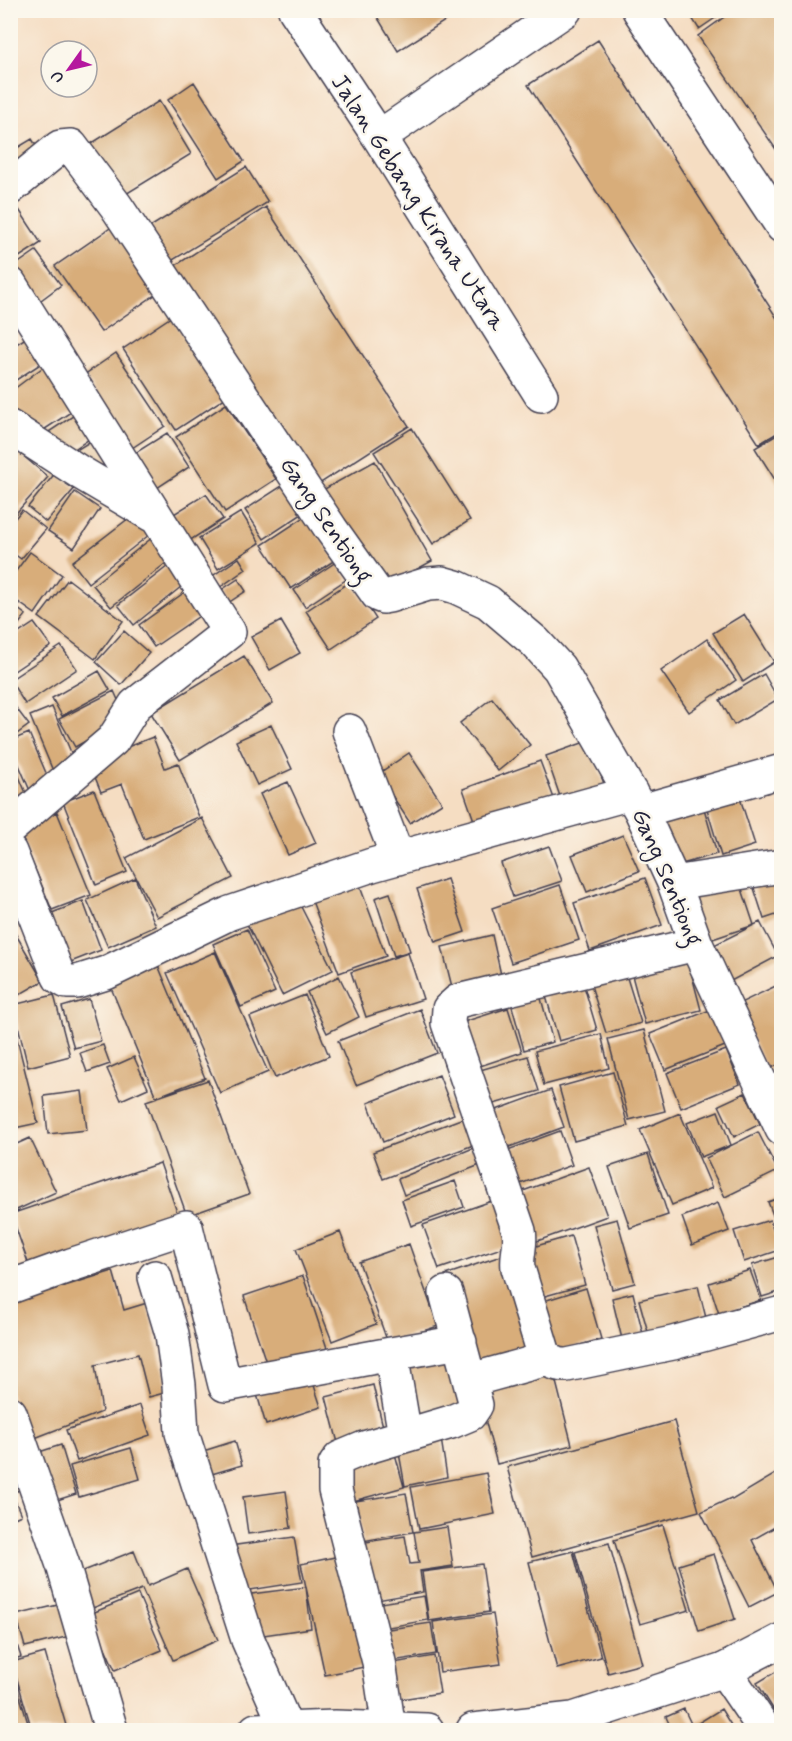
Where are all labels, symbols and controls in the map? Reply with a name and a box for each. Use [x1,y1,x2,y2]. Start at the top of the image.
north arrow [39,39,99,99]
text: U [46,66,69,87]
street label: Jalan Gebang Kirana Utara [323,69,513,337]
street label: Gang Sentiong [270,452,380,592]
street label: Gang Sentiong [621,804,709,952]

